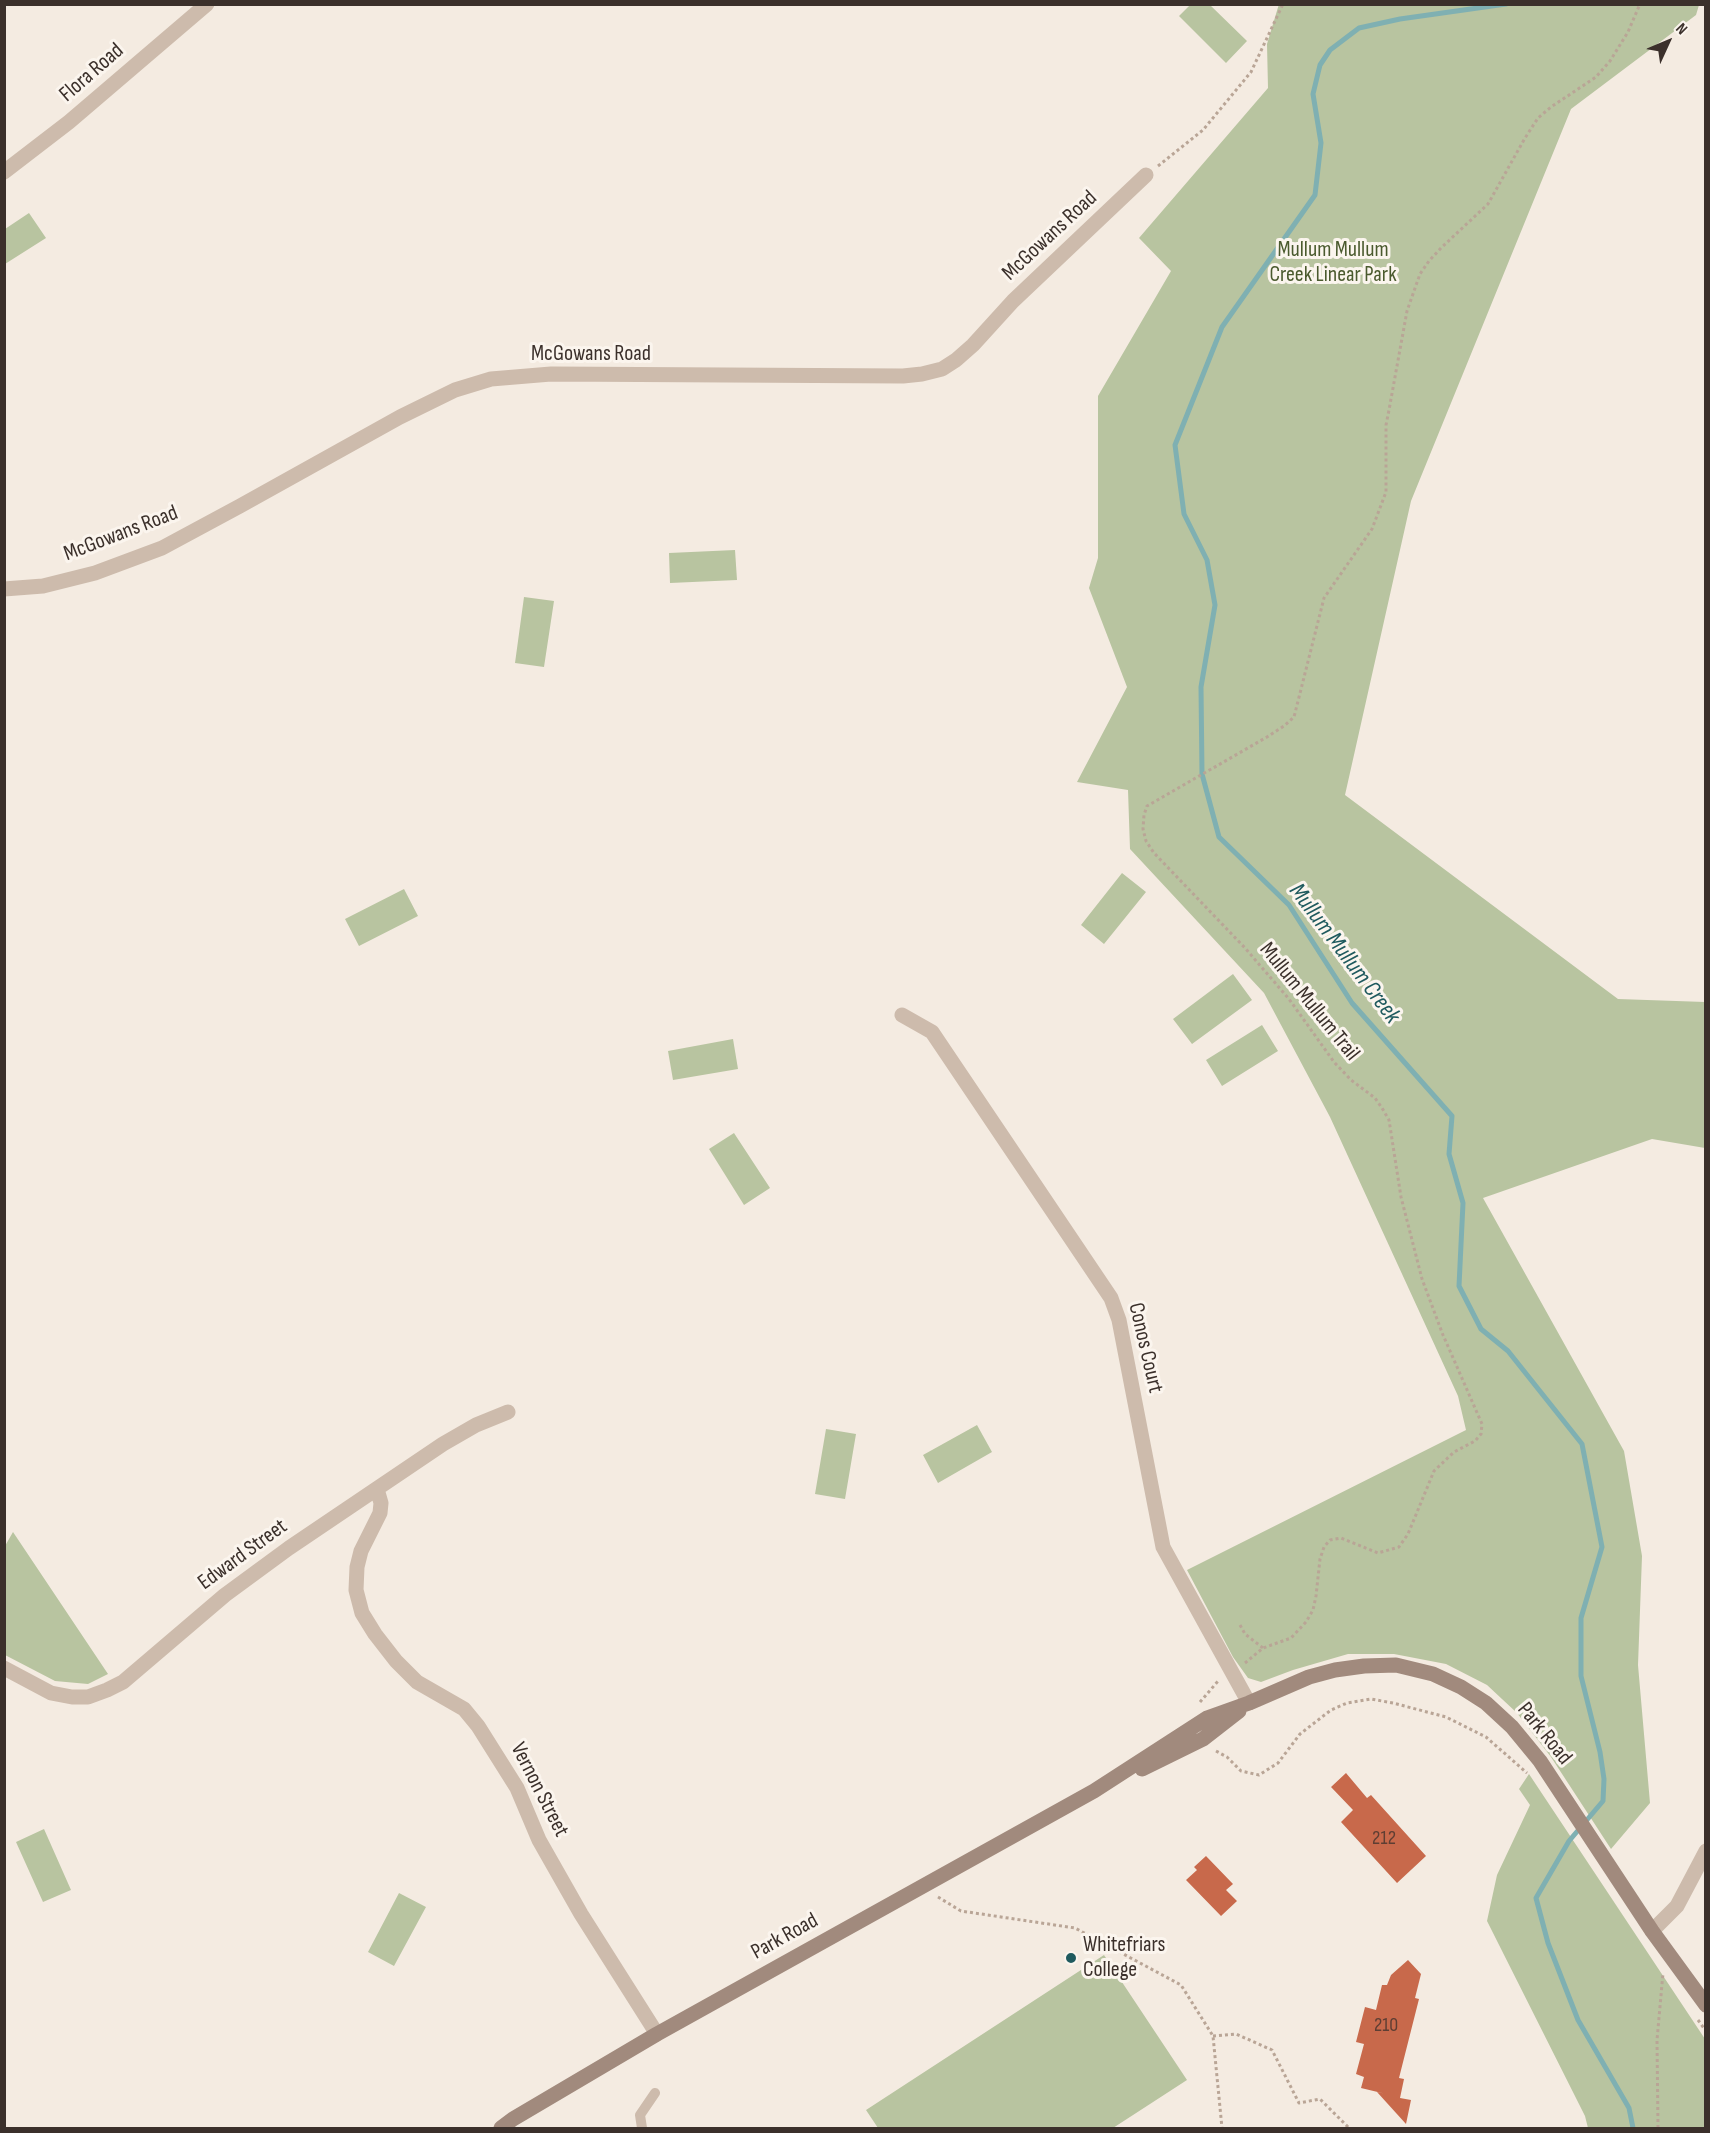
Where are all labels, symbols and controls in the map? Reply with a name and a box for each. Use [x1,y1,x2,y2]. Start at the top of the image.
north arrow [1638,12,1698,72]
text: N [1672,19,1691,39]
street label: Flora Road [55,38,129,108]
street label: McGowans Road [997,185,1103,287]
park label: Mullum Mullum Creek Linear Park [1269,237,1397,288]
street label: McGowans Road [531,341,651,367]
street label: McGowans Road [60,500,182,568]
water label: Mullum Mullum Creek [1282,878,1406,1030]
street label: Mullum Mullum Trail [1253,938,1365,1066]
street label: Conos Court [1122,1300,1168,1396]
street label: Edward Street [193,1514,293,1596]
street label: Park Road [1511,1698,1577,1770]
street label: Vernon Street [504,1738,574,1842]
house number: 212 [1372,1827,1396,1851]
street label: Park Road [747,1908,823,1966]
place label: Whitefriars College [1083,1932,1165,1984]
marker: Whitefriars College [1064,1951,1078,1965]
house number: 210 [1374,2014,1398,2038]

